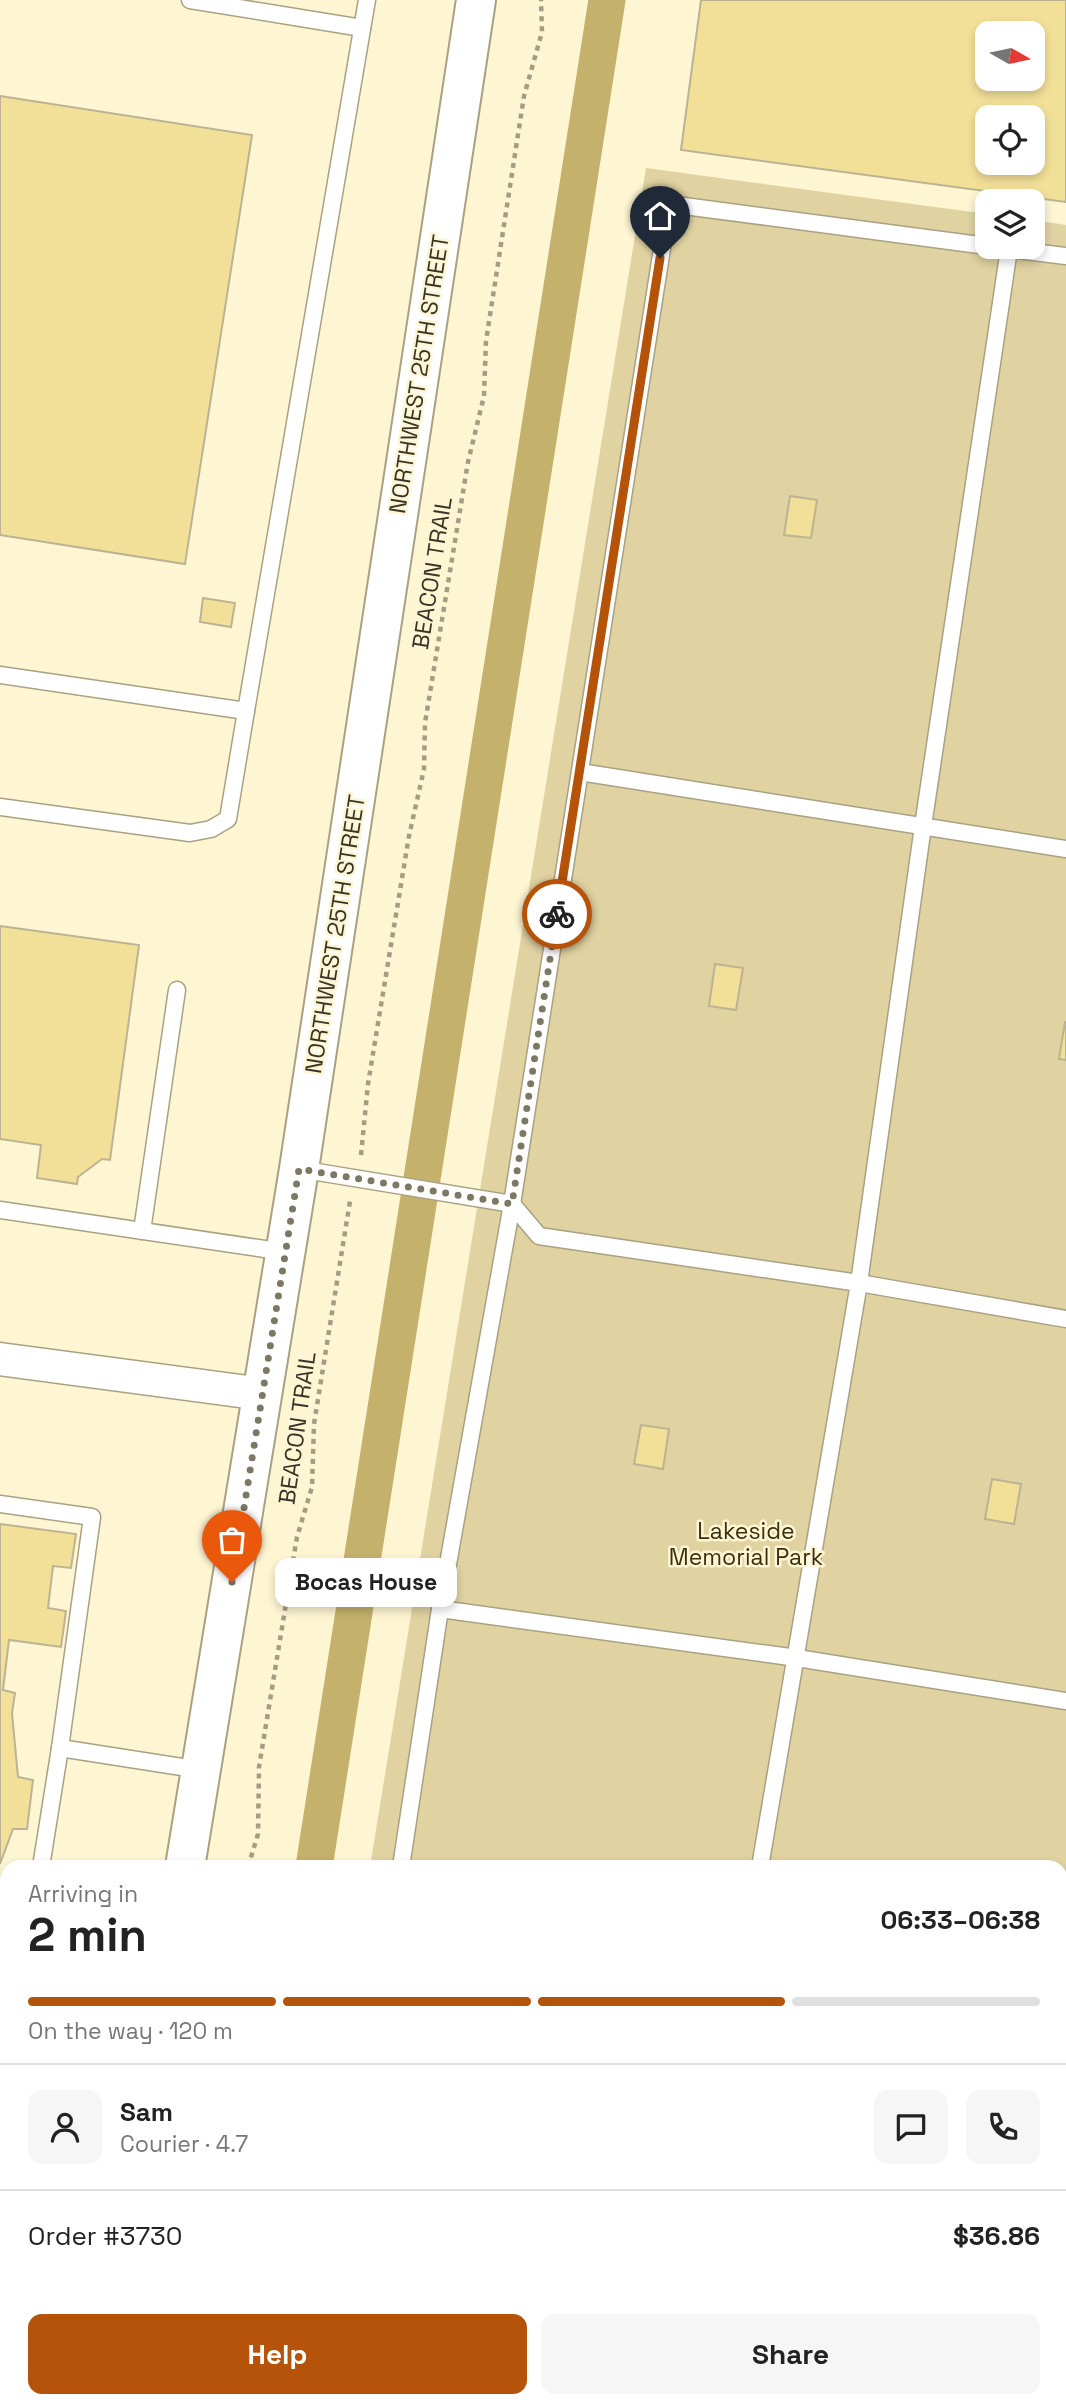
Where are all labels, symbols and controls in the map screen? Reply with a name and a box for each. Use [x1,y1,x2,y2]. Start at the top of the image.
north arrow [975,21,1045,91]
map controls [975,21,1045,259]
button: locate [975,105,1045,175]
pin [630,186,690,258]
button: layers [975,189,1045,259]
icon: home [641,197,679,235]
street label: NORTHWEST 25TH STREET [382,232,456,516]
street label: BEACON TRAIL [405,495,459,651]
street label: NORTHWEST 25TH STREET [298,792,372,1076]
courier [522,879,592,949]
icon: bike [538,895,576,933]
street label: BEACON TRAIL [271,1350,323,1506]
pin [202,1510,262,1582]
park label: Lakeside Memorial Park [669,1516,823,1572]
icon: bag [213,1521,251,1559]
callout: Bocas House [274,1558,456,1606]
text: Bocas House [295,1567,437,1597]
text: Arriving in [28,1879,138,1909]
text: 06:33–06:38 [880,1903,1040,1937]
text: 2 min [28,1906,147,1964]
text: On the way · 120 m [28,2016,233,2046]
button: person [28,2090,102,2164]
button: chat [874,2090,948,2164]
button: phone [966,2090,1040,2164]
text: Sam [120,2095,173,2129]
text: Courier · 4.7 [120,2129,248,2159]
text: Order #3730 [28,2219,182,2253]
text: $36.86 [953,2219,1040,2253]
button: Help [28,2314,527,2394]
button: Share [541,2314,1040,2394]

